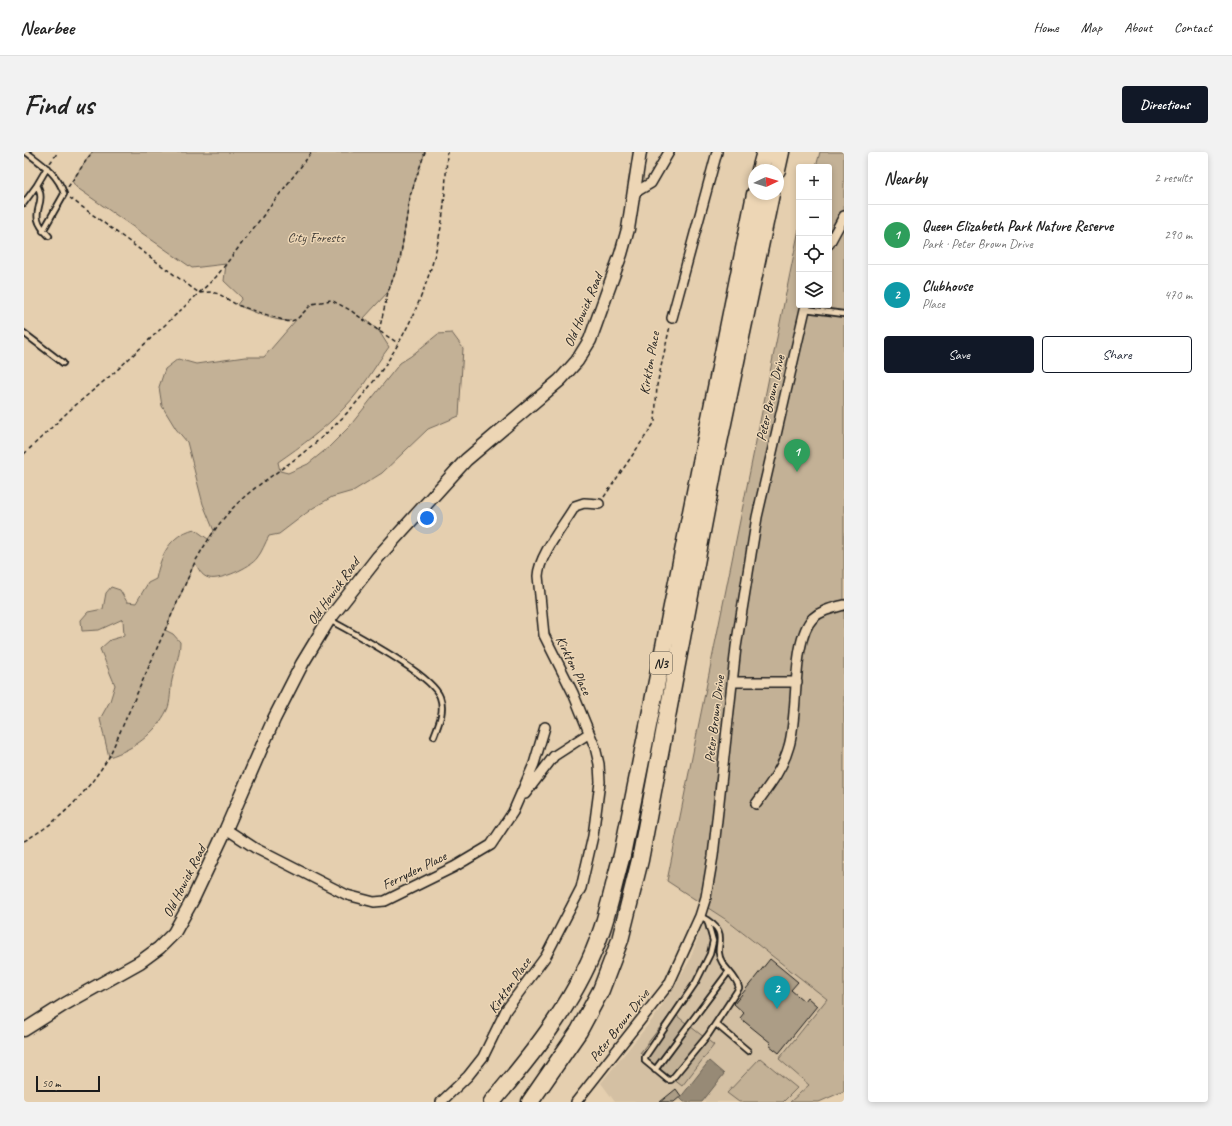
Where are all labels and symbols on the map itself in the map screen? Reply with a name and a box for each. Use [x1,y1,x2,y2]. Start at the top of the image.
north arrow [748,164,784,200]
park label: City Forests [288,229,346,246]
street label: Old Howick Road [560,268,608,350]
street label: Kirkton Place [636,329,664,396]
street label: Peter Brown Drive [752,352,789,443]
pin: 1 [784,439,810,472]
your location [417,508,437,528]
street label: Old Howick Road [303,552,365,628]
street label: Kirkton Place [552,633,596,699]
road number: N3 [650,652,672,674]
street label: Peter Brown Drive [701,673,728,764]
street label: Old Howick Road [159,840,211,920]
street label: Ferryden Place [379,847,450,893]
street label: Kirkton Place [484,953,535,1016]
pin: 2 [764,976,790,1009]
street label: Peter Brown Drive [586,984,654,1065]
scale bar [36,1074,100,1093]

